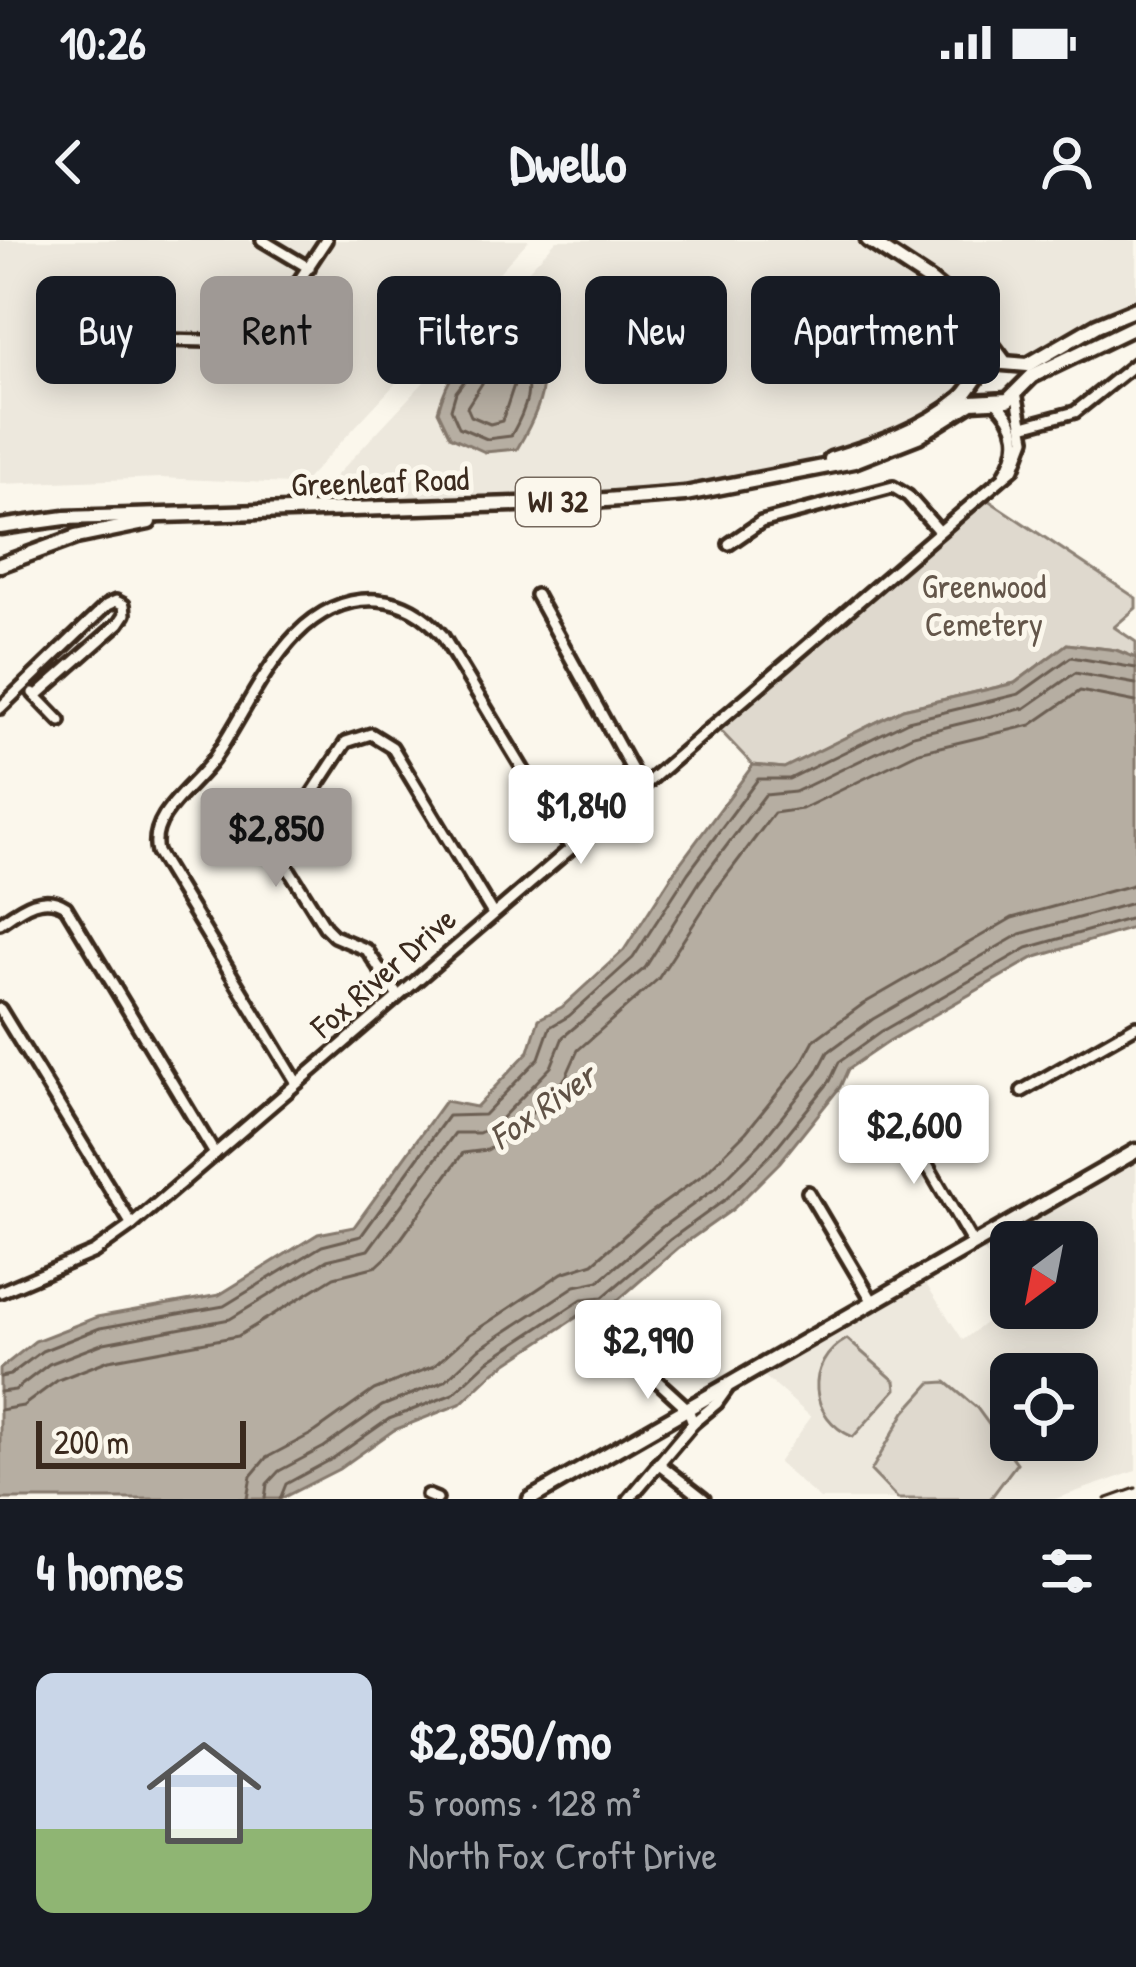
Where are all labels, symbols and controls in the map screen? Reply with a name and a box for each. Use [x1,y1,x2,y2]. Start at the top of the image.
text: 10:26 [60,12,146,73]
text: Dwello [509,126,627,199]
icon: back [36,129,102,195]
icon: person [1034,129,1100,195]
chip: Buy [36,276,176,384]
chip: Rent [200,276,353,384]
chip: Filters [377,276,561,384]
chip: New [585,276,727,384]
chip: Apartment [751,276,1000,384]
street label: Greenleaf Road [290,456,470,506]
road number: WI 32 [516,478,600,526]
park label: Greenwood Cemetery [922,564,1046,647]
pin: $1,840 [483,765,679,867]
text: $1,840 [536,777,626,830]
pin: $2,850 [178,788,374,890]
text: $2,850 [228,800,324,853]
street label: Fox River Drive [300,897,465,1048]
water label: Fox River [479,1049,608,1160]
pin: $2,600 [816,1085,1012,1187]
text: $2,600 [866,1097,962,1150]
north arrow [990,1221,1098,1329]
map controls [990,1221,1098,1461]
pin: $2,990 [550,1300,746,1402]
text: $2,990 [602,1312,694,1365]
button: locate [990,1353,1098,1461]
scale bar [36,1415,246,1468]
text: 200 m [54,1420,129,1464]
text: 4 homes [36,1537,183,1606]
icon: filters [1034,1538,1100,1604]
text: $2,850/mo [408,1706,611,1775]
icon: home [132,1721,276,1865]
text: 5 rooms · 128 m² [408,1775,641,1828]
text: North Fox Croft Drive [408,1828,717,1881]

